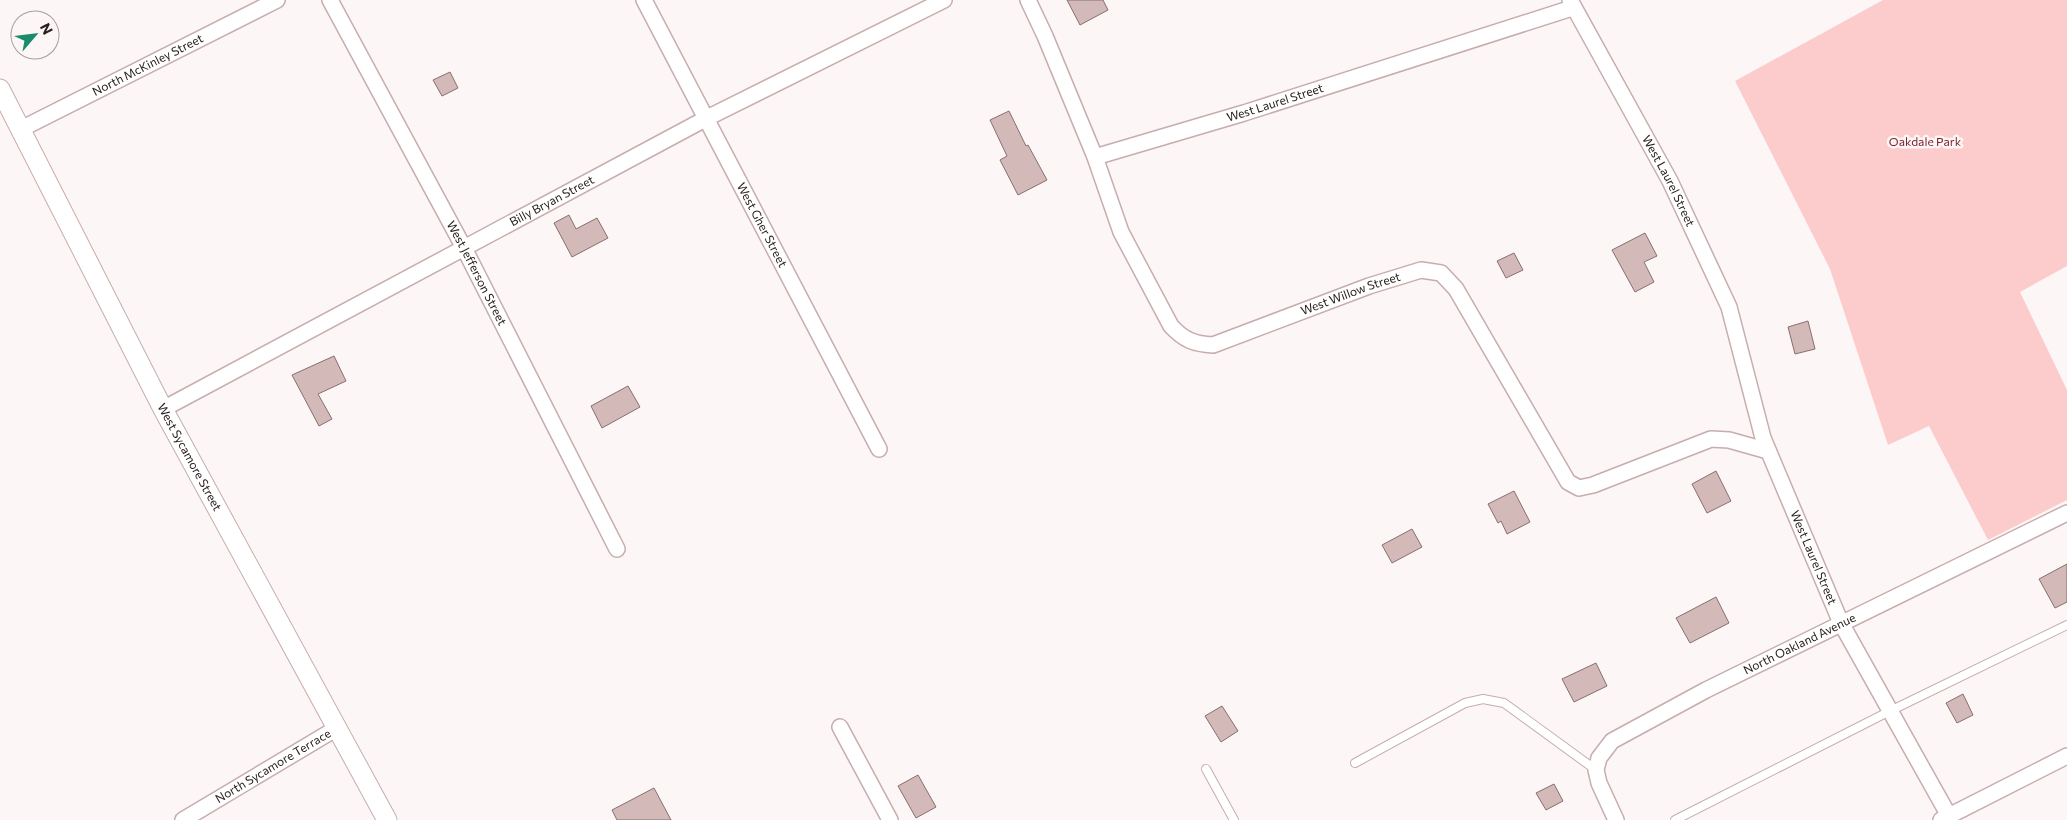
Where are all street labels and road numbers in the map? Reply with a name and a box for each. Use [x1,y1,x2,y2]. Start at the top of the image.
street label: North McKinley Street [90,30,205,98]
street label: West Laurel Street [1225,80,1325,124]
street label: West Laurel Street [1640,132,1698,228]
street label: Billy Bryan Street [507,172,596,228]
street label: West Gher Street [735,180,791,269]
street label: West Jefferson Street [445,218,510,327]
street label: West Willow Street [1299,269,1402,317]
street label: West Sycamore Street [155,401,225,513]
street label: West Laurel Street [1788,508,1840,606]
street label: North Oakland Avenue [1741,610,1858,677]
street label: North Sycamore Terrace [212,725,333,805]

